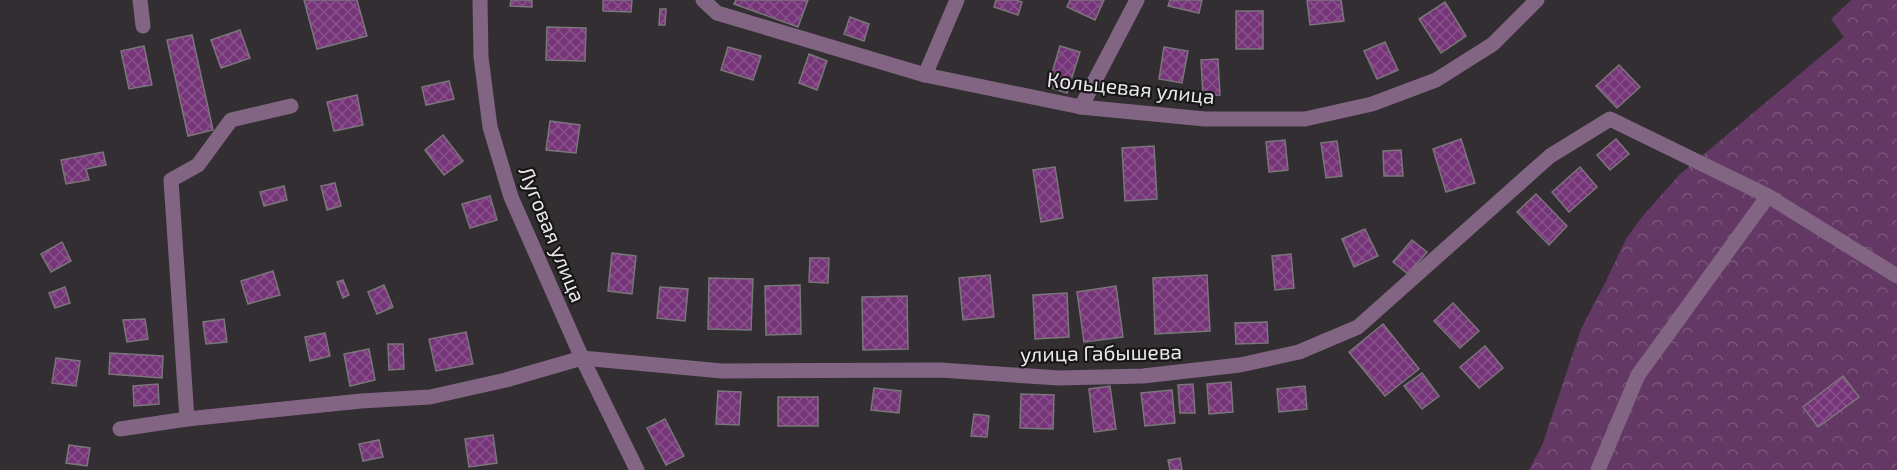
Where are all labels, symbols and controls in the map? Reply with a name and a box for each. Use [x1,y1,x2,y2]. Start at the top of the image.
street label: Кольцевая улица [1046,66,1216,109]
street label: Луговая улица [513,162,592,306]
street label: улица Габышева [1020,338,1182,367]

